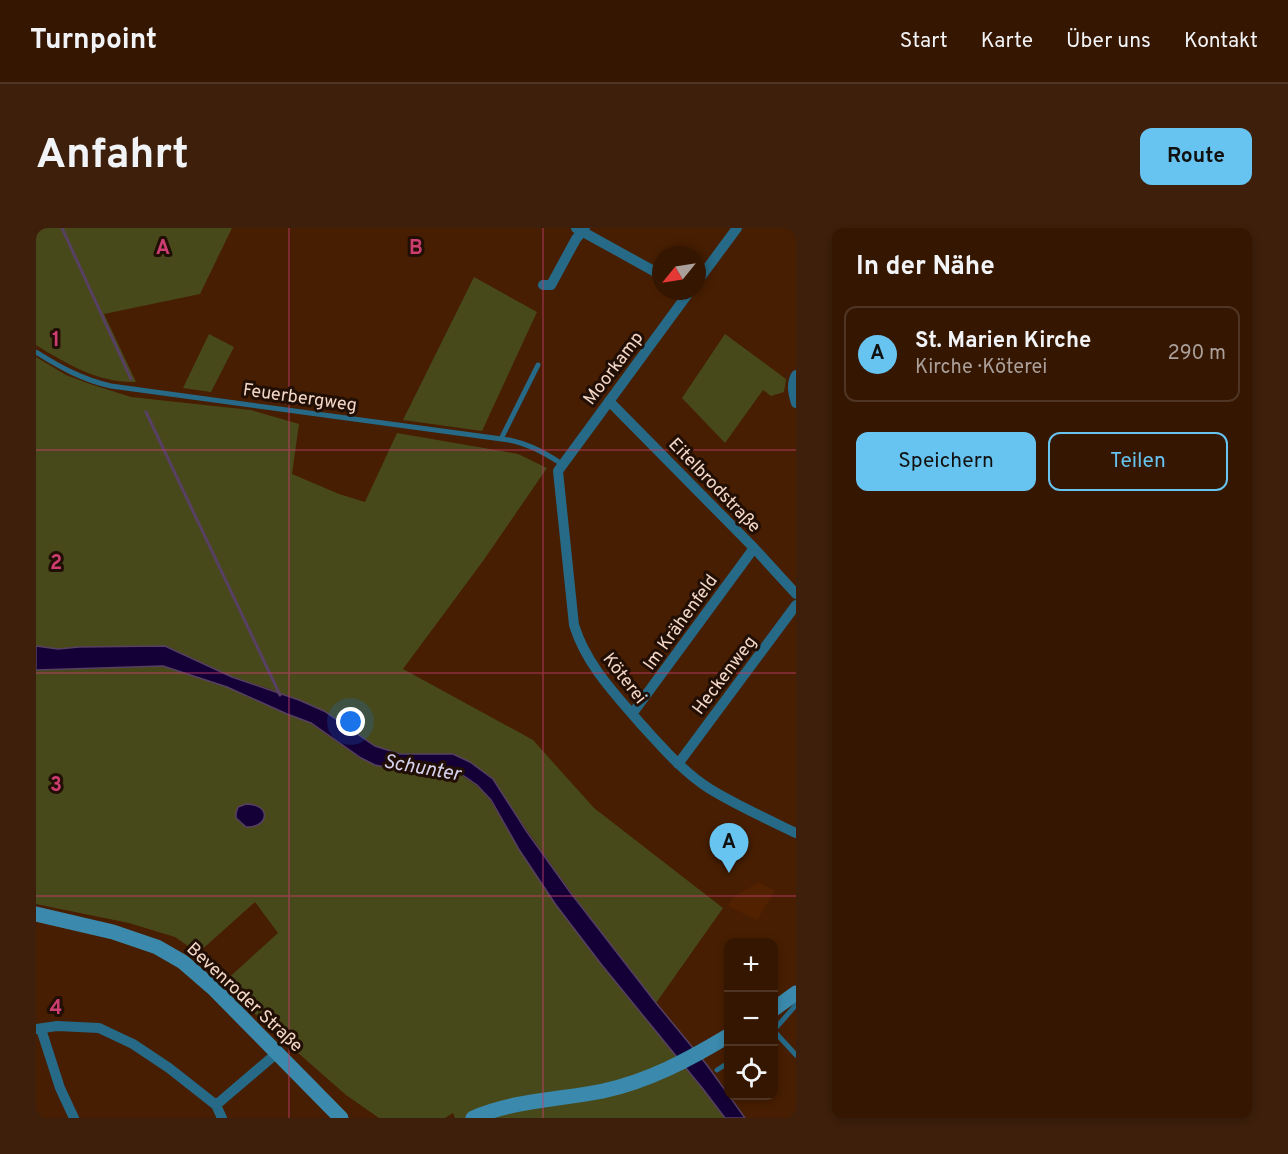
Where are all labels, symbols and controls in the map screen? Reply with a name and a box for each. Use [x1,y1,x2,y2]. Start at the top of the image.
text: Turnpoint [30,23,157,59]
text: Start [900,28,948,55]
text: Karte [981,28,1033,55]
text: Über uns [1066,28,1151,55]
text: Kontakt [1184,28,1258,55]
button: Route [1140,128,1252,185]
text: Anfahrt [36,130,189,183]
text: A [156,236,170,262]
text: B [409,236,423,262]
north arrow [652,246,706,300]
text: In der Nähe [856,251,995,284]
text: 1 [52,328,60,354]
street label: Moorkamp [579,328,649,410]
text: St. Marien Kirche [915,328,1091,355]
text: A [870,341,885,367]
text: 290 m [1168,341,1226,367]
text: Kirche · Köterei [915,355,1047,381]
street label: Feuerbergweg [241,379,358,418]
button: Speichern [856,432,1036,491]
button: Teilen [1048,432,1228,491]
street label: Eitelbrodstraße [663,434,765,538]
text: 2 [50,551,62,577]
street label: Im Krähenfeld [639,570,724,675]
street label: Heckenweg [688,632,762,720]
street label: Köterei [597,649,651,709]
your location [336,707,365,736]
water label: Schunter [381,749,464,789]
text: 3 [50,773,62,799]
pin: A [710,824,748,873]
street label: Bevenroder Straße [181,938,307,1058]
map controls [724,938,778,1100]
button: + [724,938,778,992]
button: − [724,992,778,1046]
text: 4 [50,996,62,1022]
button: locate [724,1046,778,1100]

